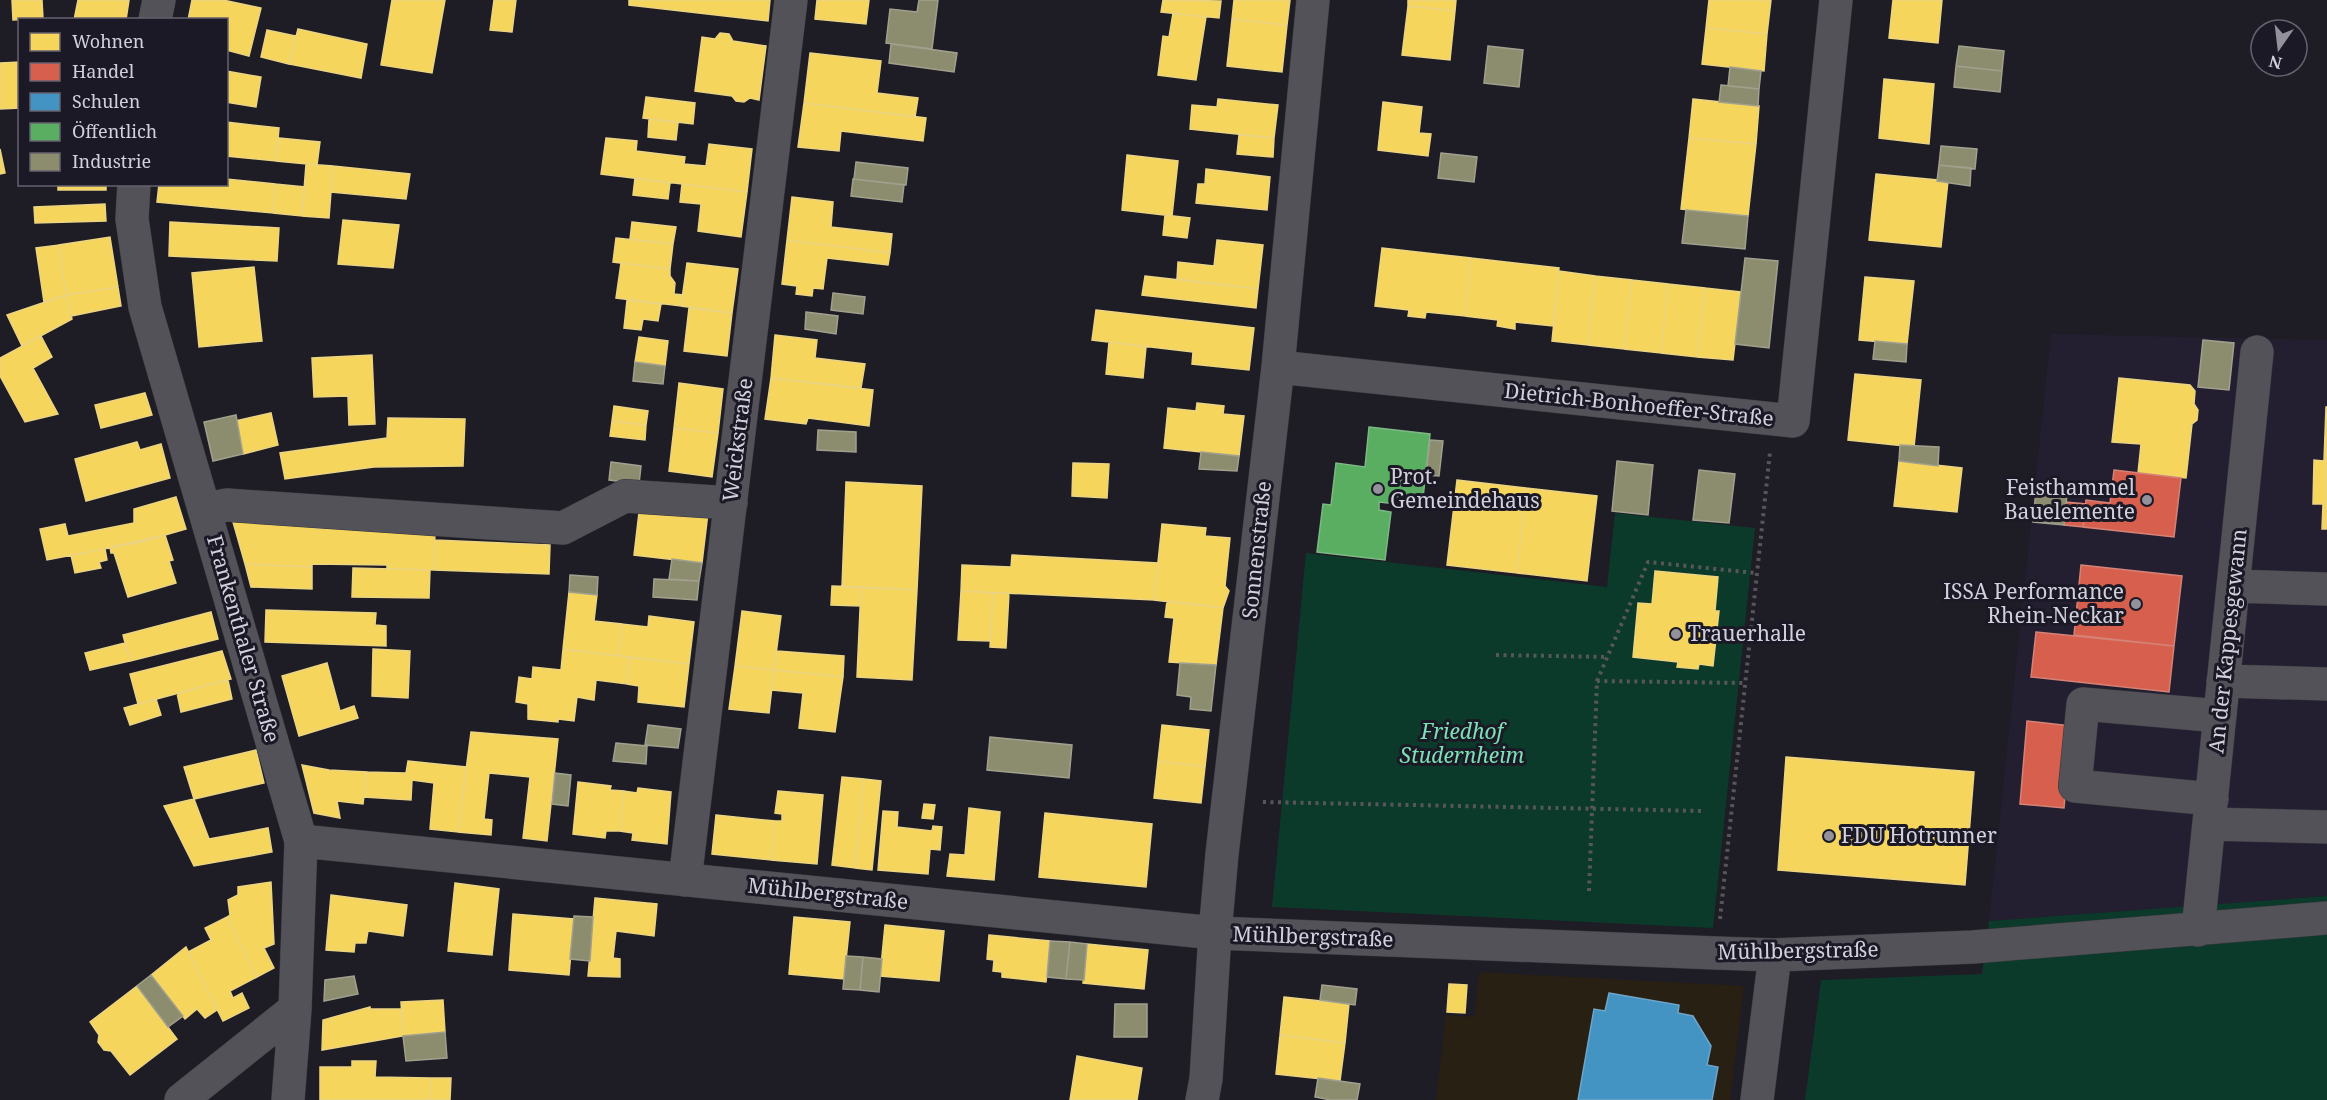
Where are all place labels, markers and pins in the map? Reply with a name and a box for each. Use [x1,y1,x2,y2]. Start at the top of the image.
place label: Prot. Gemeindehaus [1390,462,1540,514]
place label: Feisthammel Bauelemente [2004,473,2135,525]
marker: Prot. Gemeindehaus [1371,482,1385,496]
marker: Feisthammel Bauelemente [2140,493,2154,507]
place label: ISSA Performance Rhein-Neckar [1943,577,2124,629]
marker: ISSA Performance Rhein-Neckar [2129,597,2143,611]
place label: Trauerhalle [1688,619,1806,647]
marker: Trauerhalle [1669,627,1683,641]
place label: FDU Hotrunner [1841,821,1997,849]
marker: FDU Hotrunner [1822,829,1836,843]

